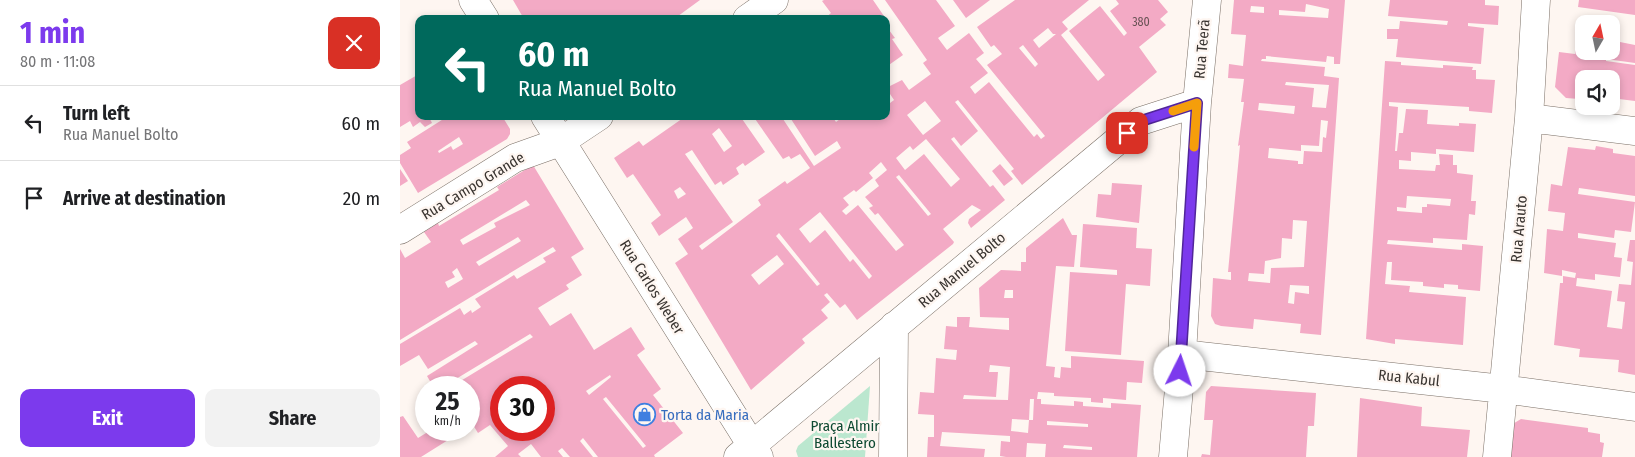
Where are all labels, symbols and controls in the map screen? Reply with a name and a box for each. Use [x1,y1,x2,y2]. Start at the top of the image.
text: 1 min [20,15,85,51]
house number: 380 [1132,15,1150,29]
north arrow [1575,15,1620,60]
map controls [1575,15,1620,115]
button: close [328,17,380,69]
street label: Rua Teerã [1190,18,1214,80]
text: 60 m [518,33,589,75]
icon: left [435,35,500,100]
text: 80 m · 11:08 [20,52,95,71]
button: sound [1575,70,1620,115]
text: Rua Manuel Bolto [518,75,677,102]
text: Turn left [63,102,130,125]
icon: left [20,109,48,137]
text: 60 m [342,112,380,135]
pin [1106,112,1148,154]
icon: arrive [1113,119,1141,147]
text: Rua Manuel Bolto [63,125,178,144]
street label: Rua Campo Grande [418,148,528,224]
icon: arrive [20,184,48,212]
text: Arrive at destination [63,187,226,210]
text: 20 m [343,187,380,210]
street label: Rua Arauto [1507,195,1531,263]
street label: Rua Manuel Bolto [915,228,1009,312]
street label: Rua Carlos Weber [616,237,689,338]
position arrow [1153,344,1205,396]
street label: Rua Kabul [1377,366,1441,390]
speed limit sign: 30 [490,376,555,441]
text: 25 [436,387,459,417]
button: Exit [20,389,195,447]
button: Share [205,389,380,447]
shop icon: Torta da Maria [633,403,657,427]
place label: Torta da Maria [661,406,749,424]
text: km/h [434,414,461,428]
park label: Praça Almir Ballestero [810,417,880,452]

